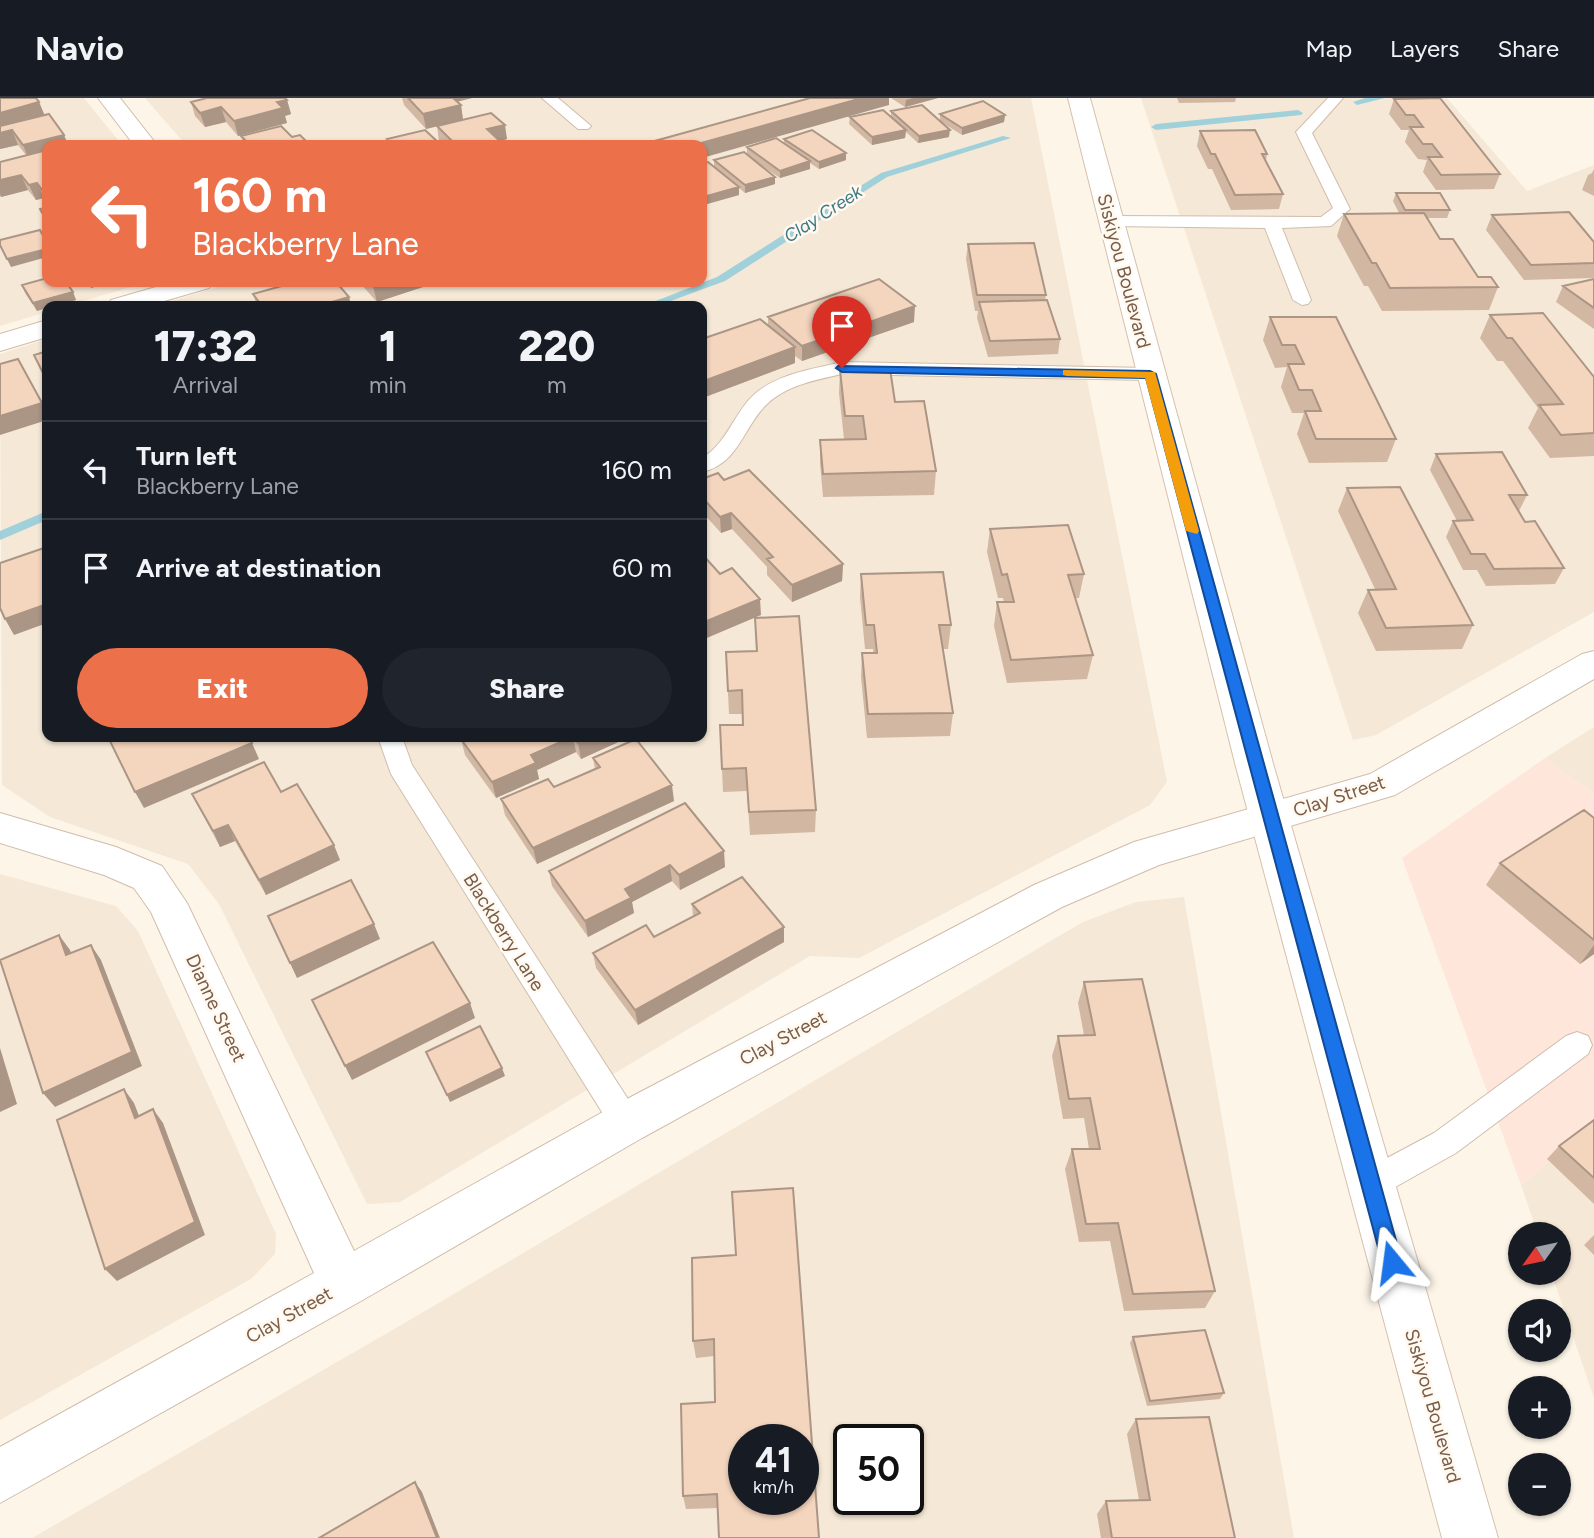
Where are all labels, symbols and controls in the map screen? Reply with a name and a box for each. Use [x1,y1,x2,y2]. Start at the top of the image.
text: Navio [35,29,124,68]
text: Map [1305,34,1352,63]
text: Layers [1390,34,1459,63]
text: Share [1497,34,1559,63]
text: 160 m [192,165,327,224]
icon: left [77,168,168,259]
water label: Clay Creek [780,180,867,247]
street label: Siskiyou Boulevard [1092,191,1156,351]
text: Blackberry Lane [192,225,419,263]
pin [812,296,872,368]
icon: arrive [823,307,861,345]
text: 17:32 [154,321,257,372]
text: 1 [379,321,397,372]
text: 220 [518,321,595,372]
text: Arrival [173,371,238,399]
text: min [369,371,407,399]
text: m [547,371,567,399]
text: Turn left [136,440,237,472]
icon: left [77,451,115,489]
text: 160 m [601,454,672,486]
text: Blackberry Lane [136,472,299,500]
icon: arrive [77,549,115,587]
text: Arrive at destination [136,552,381,584]
text: 60 m [612,552,672,584]
button: Exit [77,648,368,728]
button: Share [382,648,672,728]
street label: Clay Street [1290,770,1388,822]
street label: Blackberry Lane [459,869,549,995]
street label: Dianne Street [181,950,251,1066]
street label: Clay Street [736,1005,830,1071]
north arrow [1508,1222,1572,1284]
map controls [1508,1222,1571,1516]
position arrow [1355,1225,1429,1299]
street label: Clay Street [242,1282,336,1348]
button: sound [1508,1299,1571,1362]
street label: Siskiyou Boulevard [1400,1326,1466,1486]
button: + [1508,1376,1571,1439]
speed limit sign: 50 [833,1424,924,1515]
text: 41 [755,1439,792,1481]
button: − [1508,1453,1571,1516]
text: km/h [753,1476,794,1498]

